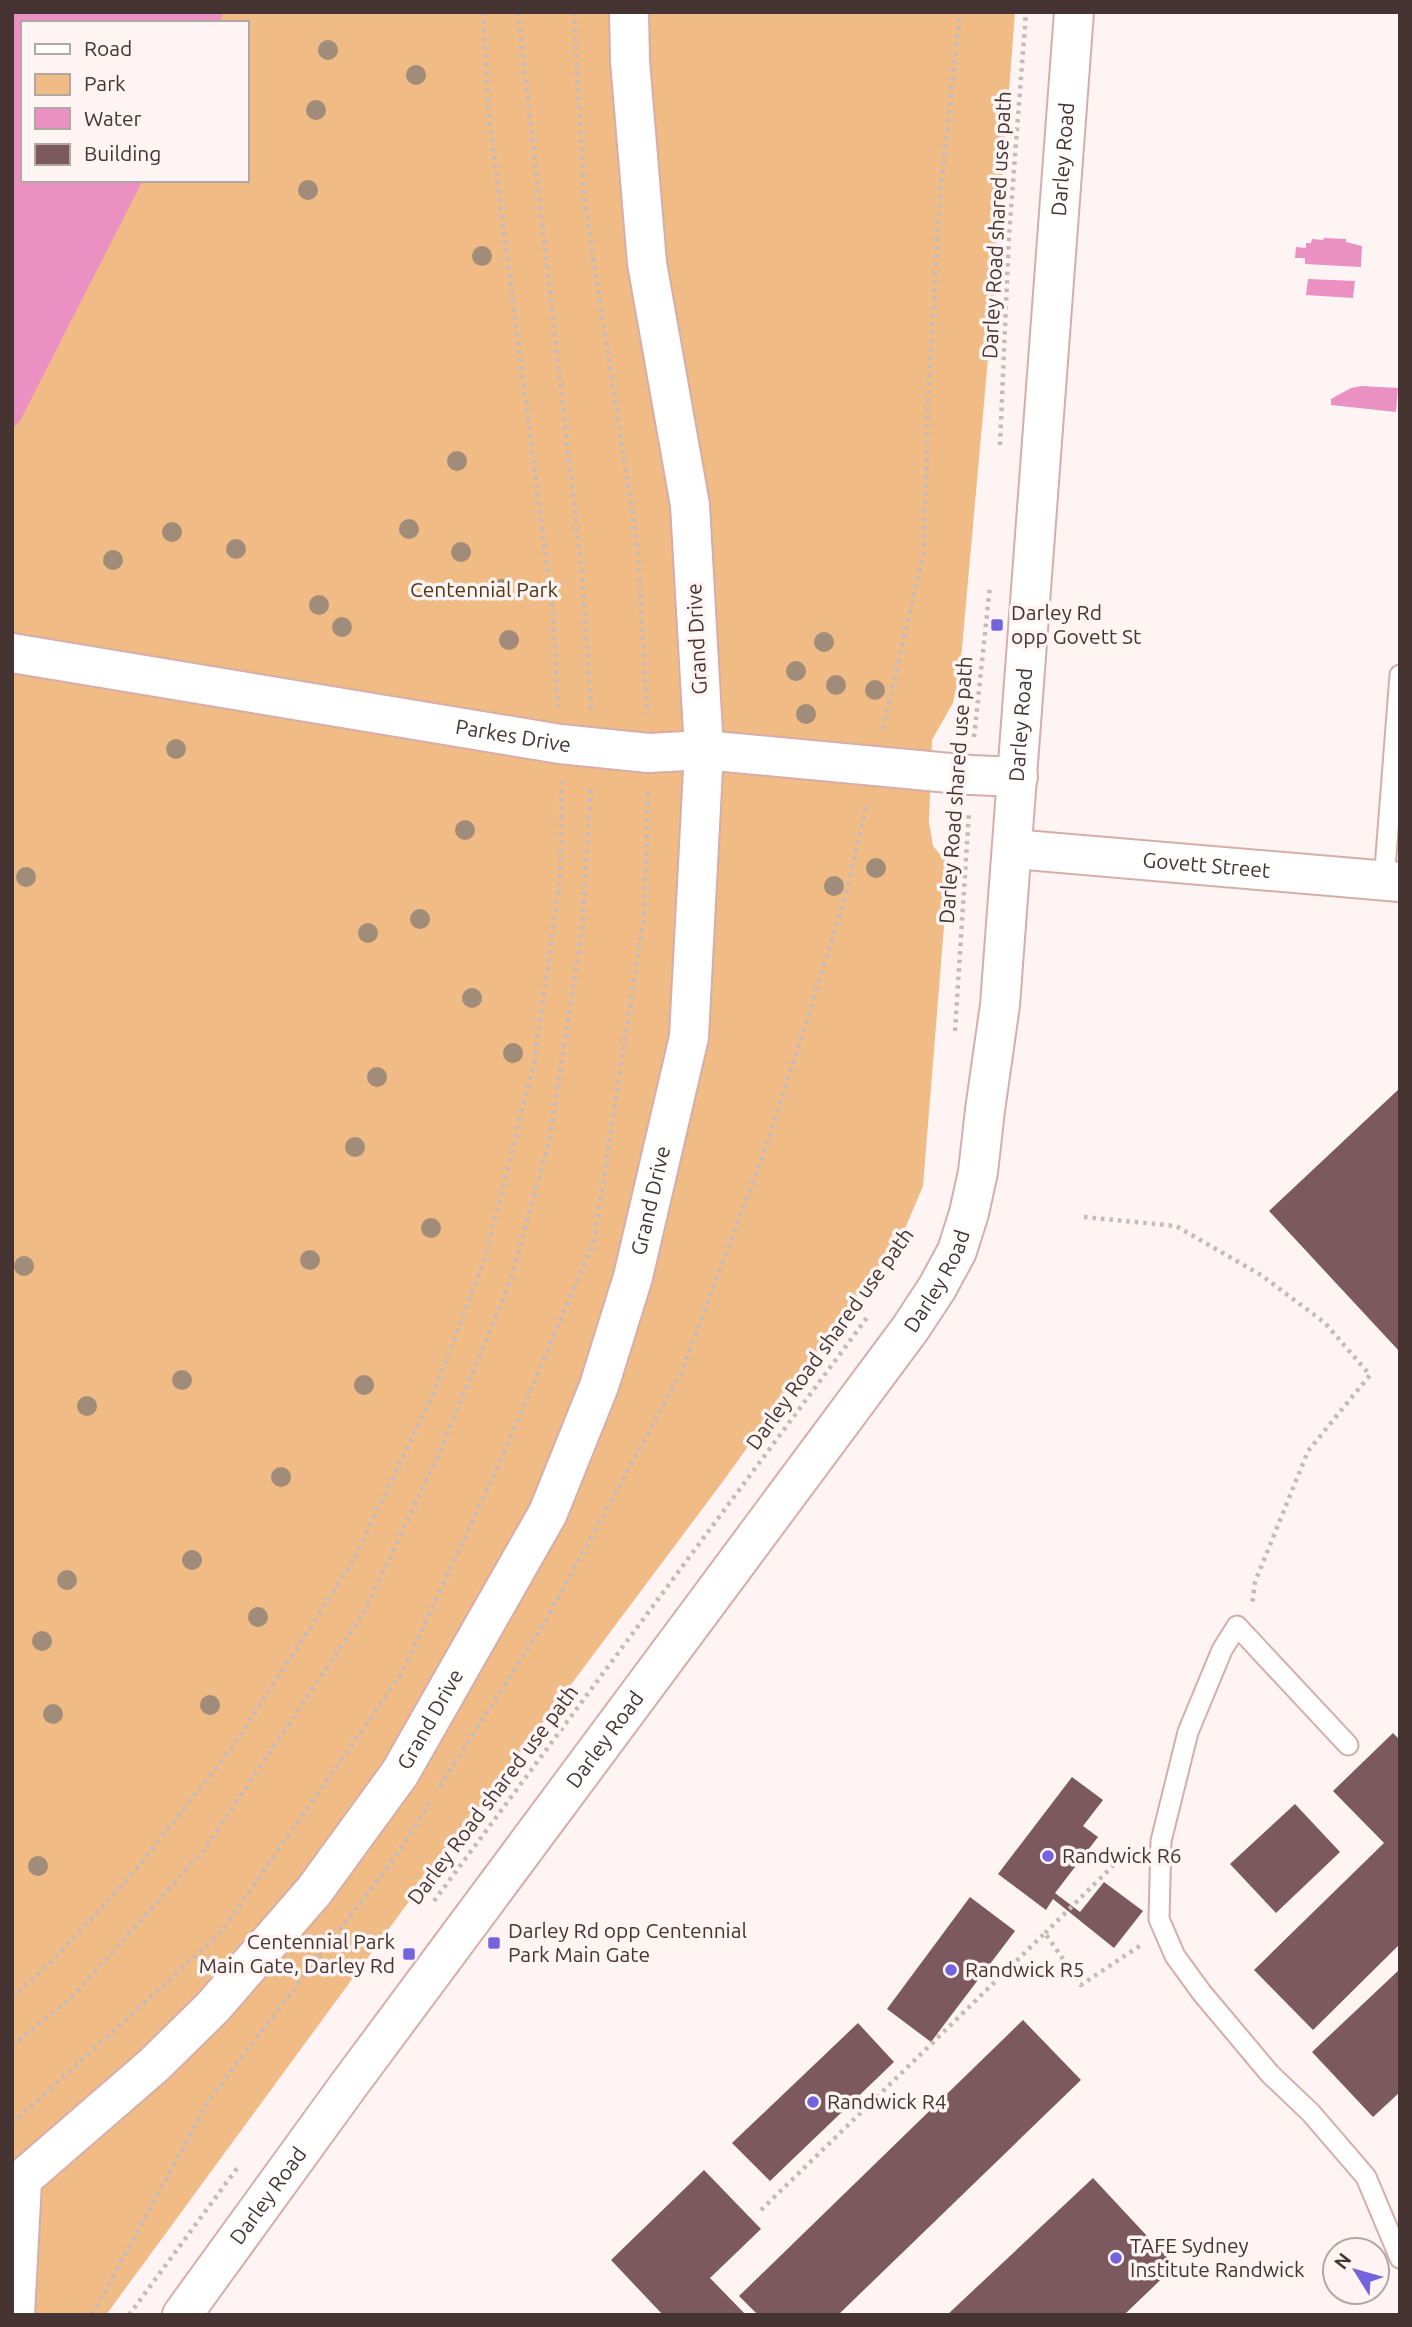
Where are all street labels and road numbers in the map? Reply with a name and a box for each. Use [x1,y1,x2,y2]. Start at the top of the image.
street label: Darley Road shared use path [977,90,1015,359]
street label: Darley Road [1046,102,1078,217]
street label: Grand Drive [681,583,711,695]
street label: Darley Road shared use path [934,655,976,925]
street label: Darley Road [1004,667,1036,783]
street label: Parkes Drive [454,714,572,756]
street label: Govett Street [1142,847,1271,882]
street label: Grand Drive [625,1143,674,1257]
street label: Darley Road shared use path [741,1223,918,1454]
street label: Darley Road [898,1227,974,1336]
street label: Grand Drive [392,1665,468,1773]
street label: Darley Road shared use path [402,1680,582,1909]
street label: Darley Road [561,1686,648,1792]
street label: Darley Road [224,2142,311,2249]

